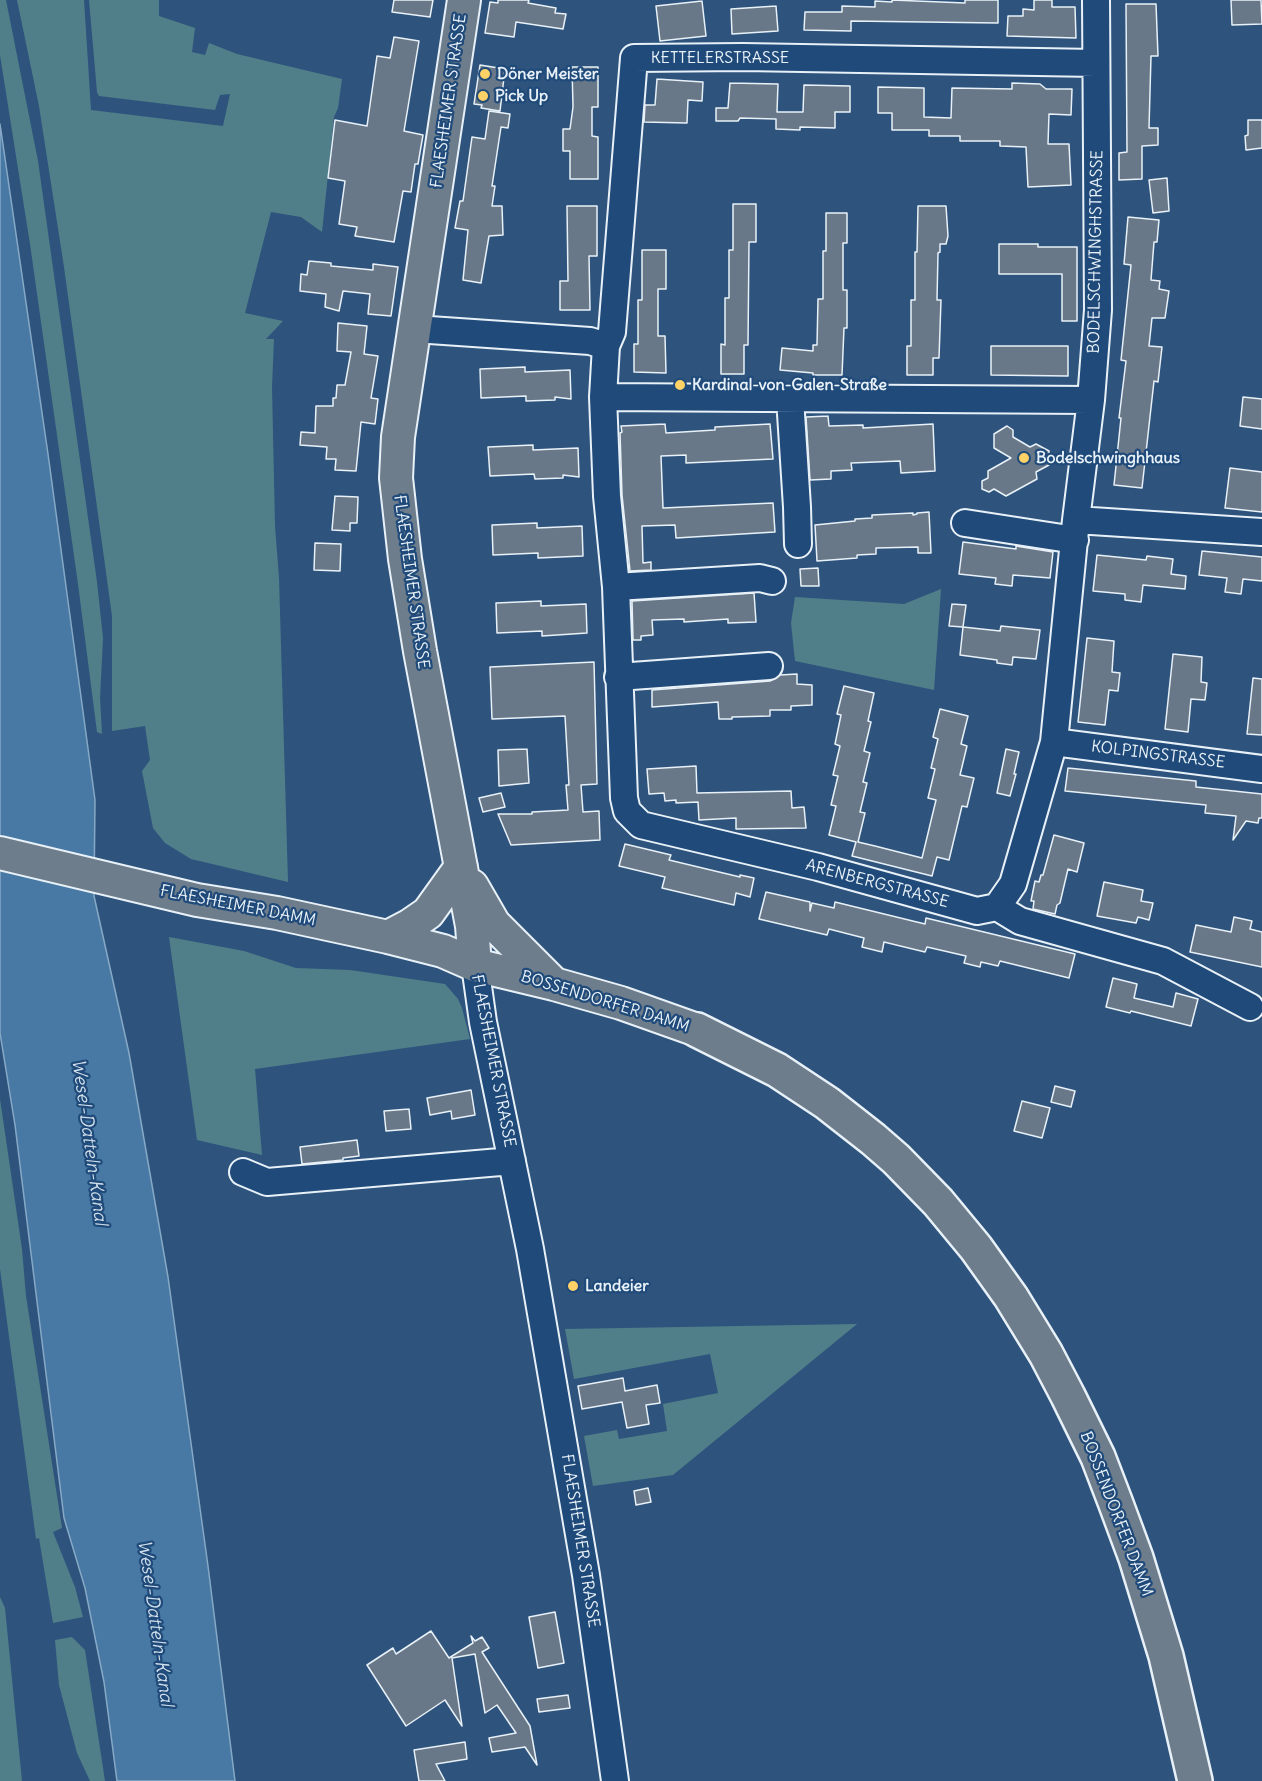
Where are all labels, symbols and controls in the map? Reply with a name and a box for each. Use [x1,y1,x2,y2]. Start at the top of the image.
street label: FLAESHEIMER STRASSE [427,13,471,189]
street label: KETTELERSTRASSE [651,48,789,68]
place label: Döner Meister [497,64,598,84]
marker: Döner Meister [478,67,492,81]
place label: Pick Up [495,86,548,106]
marker: Pick Up [476,89,490,103]
street label: BODELSCHWINGHSTRASSE [1085,150,1107,354]
place label: Kardinal-von-Galen-Straße [692,375,887,395]
marker: Kardinal-von-Galen-Straße [673,378,687,392]
place label: Bodelschwinghhaus [1036,448,1180,468]
marker: Bodelschwinghhaus [1017,451,1031,465]
street label: FLAESHEIMER STRASSE [389,494,433,670]
street label: KOLPINGSTRASSE [1090,737,1226,773]
street label: ARENBERGSTRASSE [803,856,951,912]
street label: FLAESHEIMER DAMM [159,881,317,931]
street label: BOSSENDORFER DAMM [518,967,692,1037]
street label: FLAESHEIMER STRASSE [467,973,519,1149]
water label: Wesel-Datteln-Kanal [67,1057,111,1227]
place label: Landeier [585,1276,649,1296]
marker: Landeier [566,1279,580,1293]
street label: BOSSENDORFER DAMM [1076,1429,1156,1599]
street label: FLAESHEIMER STRASSE [557,1453,603,1629]
water label: Wesel-Datteln-Kanal [133,1538,177,1708]

